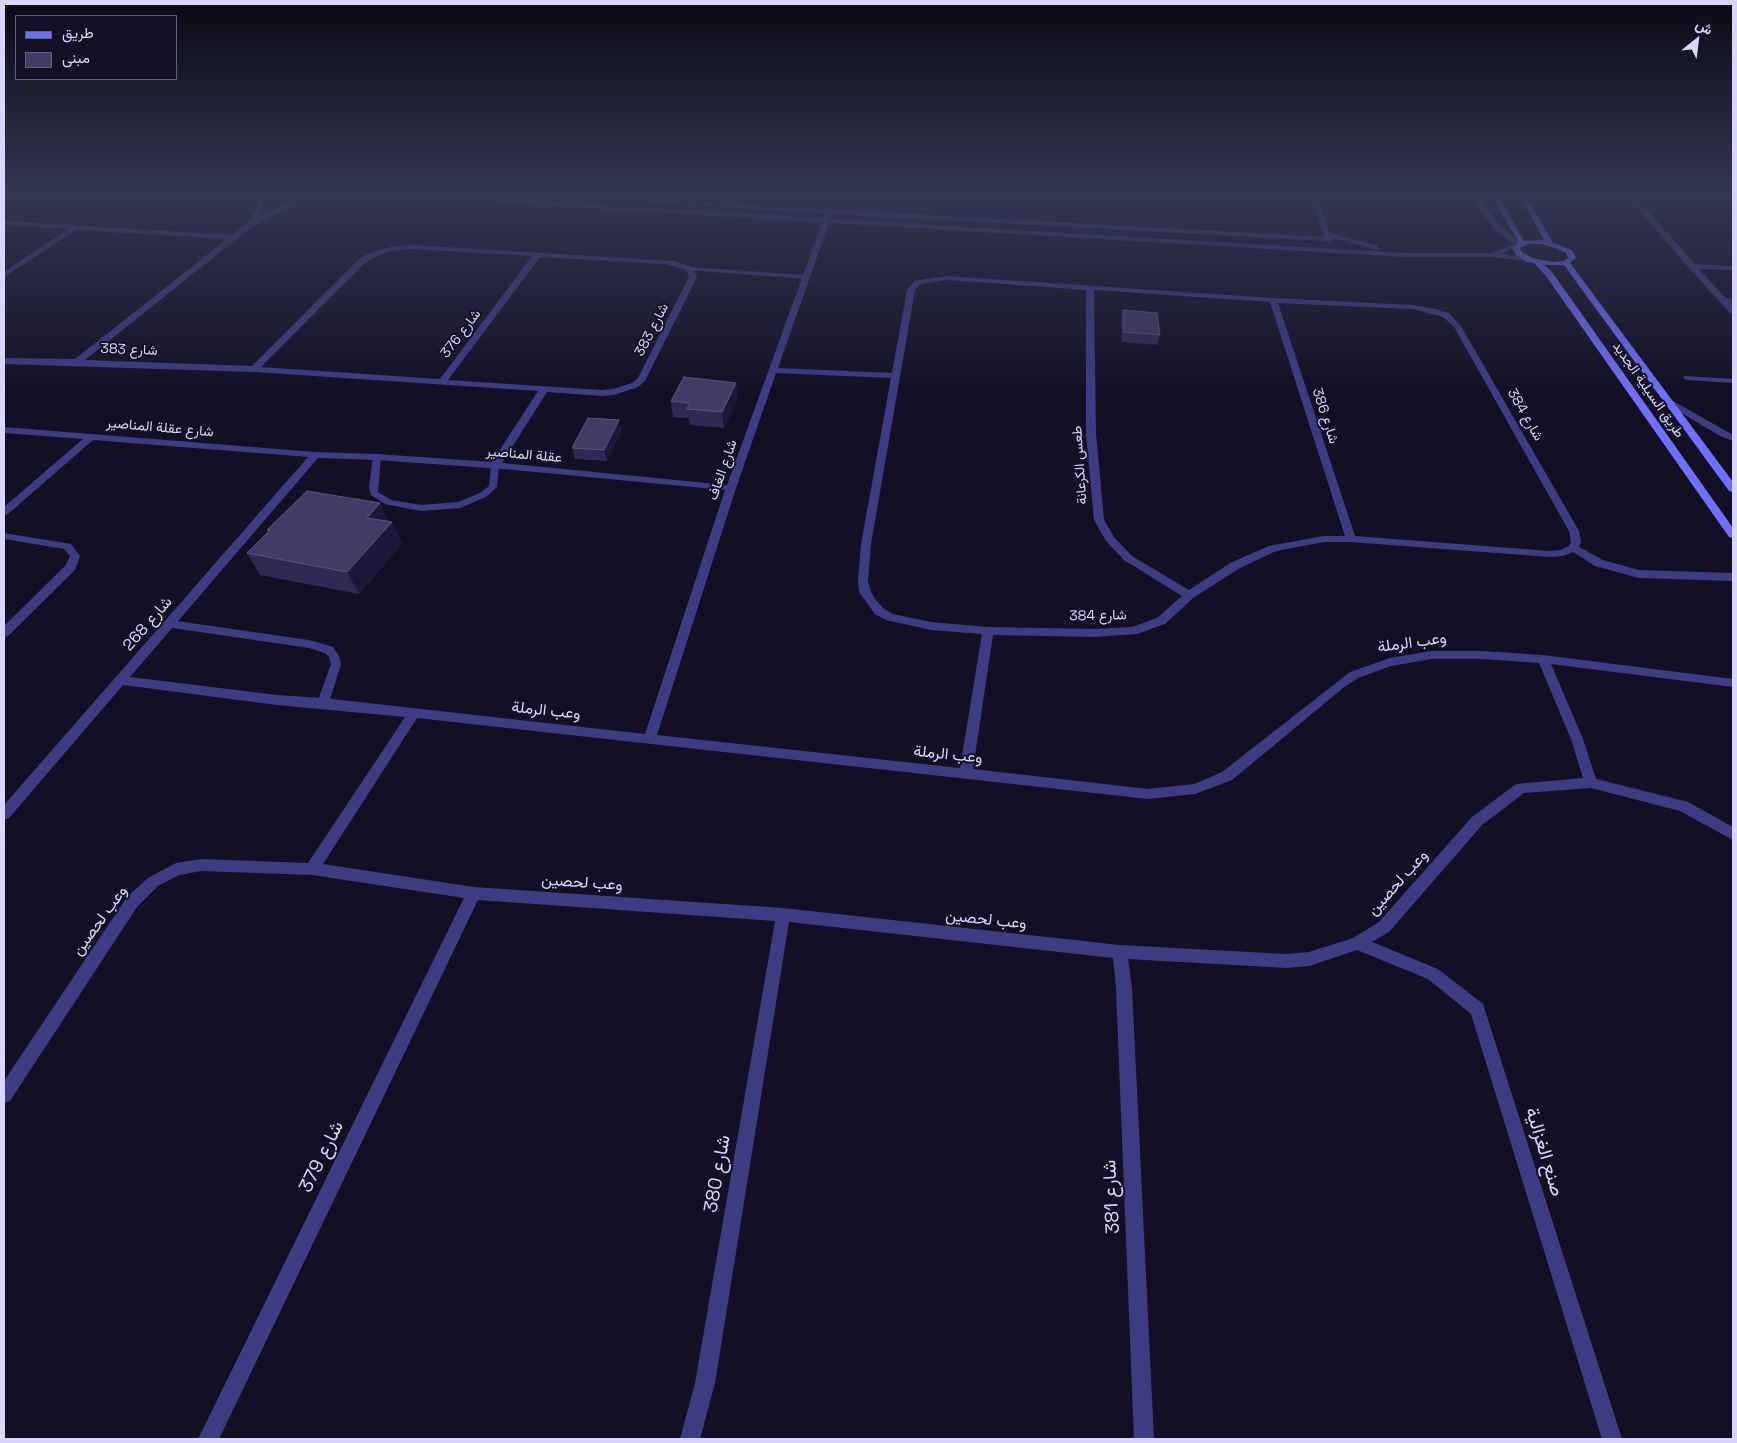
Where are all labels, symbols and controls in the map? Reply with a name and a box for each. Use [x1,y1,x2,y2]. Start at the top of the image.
legend [15,15,178,80]
north arrow [1672,15,1722,65]
text: ش [1693,15,1716,39]
text: طريق [62,23,94,42]
text: مبنى [62,48,90,67]
street label: شارع 383 [631,301,673,359]
street label: شارع 376 [437,306,485,362]
street label: طريق السيلية الجديد [1608,339,1688,441]
street label: شارع 383 [100,341,158,359]
street label: شارع 386 [1308,386,1342,446]
street label: شارع 384 [1503,386,1547,444]
street label: شارع عقلة المناصير [106,415,214,441]
street label: طعس الكرعانة [1069,425,1091,505]
street label: شارع الغاف [705,438,741,502]
street label: عقلة المناصير [485,443,563,467]
street label: شارع 268 [119,593,177,655]
street label: شارع 384 [1069,607,1127,625]
street label: وعب الرملة [1376,629,1448,657]
street label: وعب الرملة [510,698,582,724]
street label: وعب الرملة [912,742,984,768]
street label: وعب لحصين [1364,846,1432,920]
street label: وعب لحصين [541,871,623,895]
street label: وعب لحصين [68,882,132,960]
street label: وعب لحصين [944,906,1028,934]
street label: صنع الغزالية [1520,1105,1568,1199]
street label: شارع 379 [295,1117,349,1197]
street label: شارع 380 [700,1133,736,1215]
street label: شارع 381 [1099,1159,1125,1235]

